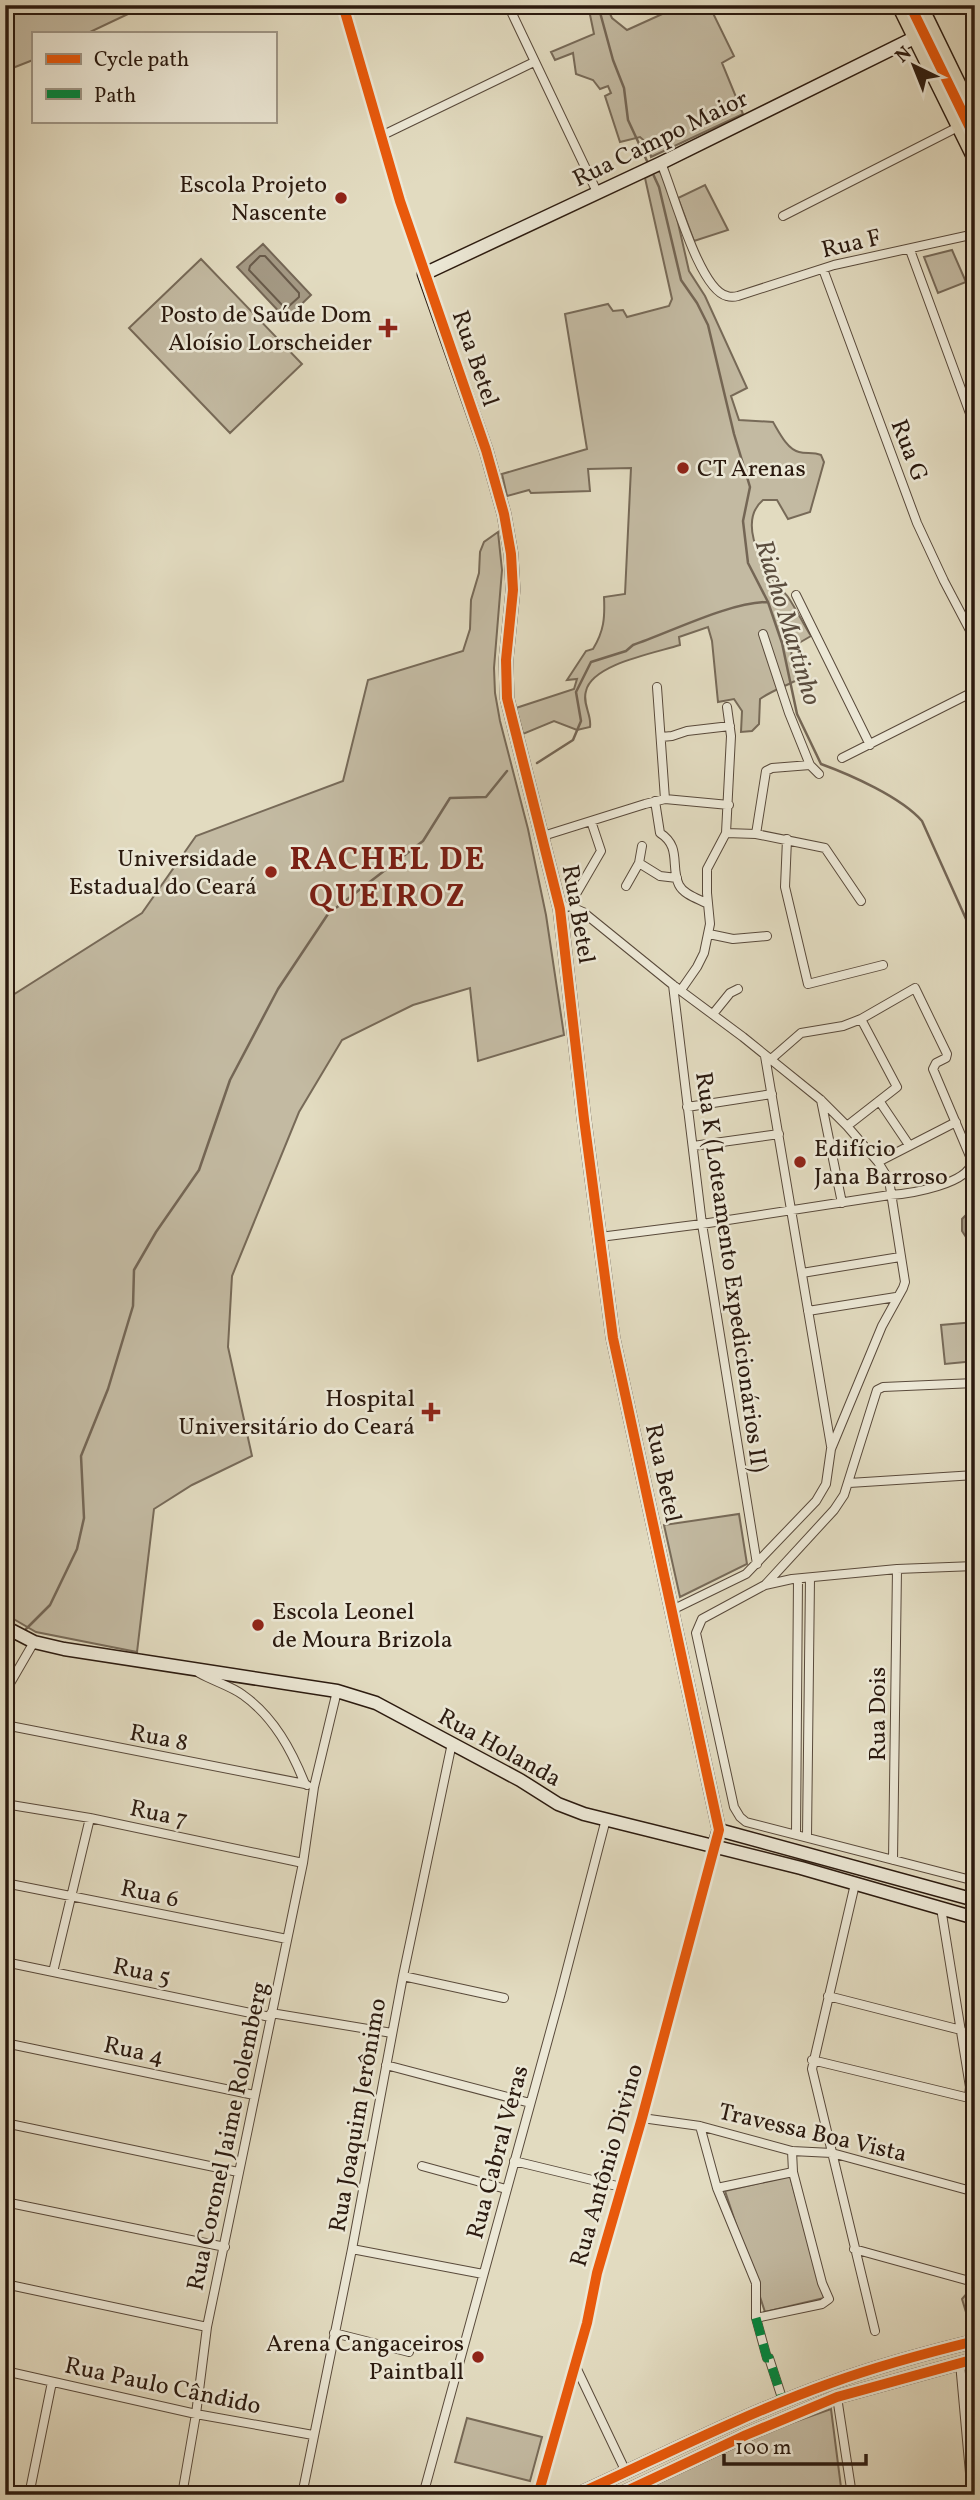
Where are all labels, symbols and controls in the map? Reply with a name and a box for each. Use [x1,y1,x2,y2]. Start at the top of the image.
legend [32,32,276,122]
north arrow [878,32,948,102]
text: N [890,41,918,69]
text: Cycle path [94,46,189,75]
text: Path [94,82,136,111]
street label: Rua Campo Maior [567,83,754,197]
place label: Escola Projeto Nascente [179,169,327,231]
marker: Escola Projeto Nascente [333,190,349,206]
street label: Rua F [818,222,885,268]
place label: Posto de Saúde Dom Aloísio Lorscheider [160,299,372,361]
street label: Rua Betel [442,306,506,411]
marker: Posto de Saúde Dom Aloísio Lorscheider [378,318,398,338]
street label: Rua G [881,415,936,487]
place label: CT Arenas [697,453,806,487]
marker: CT Arenas [675,460,691,476]
water label: Riacho Martinho [745,535,829,710]
district label: RACHEL DE QUEIROZ [290,839,486,920]
place label: Universidade Estadual do Ceará [69,843,257,905]
street label: Rua Betel [552,862,602,966]
marker: Universidade Estadual do Ceará [263,864,279,880]
street label: Rua K (Loteamento Expedicionários II) [685,1070,775,1475]
place label: Edifício Jana Barroso [814,1133,948,1195]
marker: Edifício Jana Barroso [792,1154,808,1170]
place label: Hospital Universitário do Ceará [179,1383,415,1445]
marker: Hospital Universitário do Ceará [421,1402,441,1422]
street label: Rua Betel [635,1421,689,1526]
place label: Escola Leonel de Moura Brizola [272,1596,453,1658]
marker: Escola Leonel de Moura Brizola [250,1617,266,1633]
street label: Rua Dois [862,1667,896,1761]
street label: Rua Holanda [431,1701,567,1797]
street label: Rua 8 [126,1717,191,1761]
street label: Rua 7 [127,1792,191,1838]
street label: Rua 6 [117,1872,182,1918]
street label: Rua 5 [110,1950,174,1996]
street label: Rua Coronel Jaime Rolemberg [180,1979,278,2294]
street label: Rua Joaquim Jerônimo [322,1996,396,2235]
street label: Rua 4 [100,2029,167,2075]
street label: Rua Antônio Divino [563,2060,653,2271]
street label: Rua Cabral Veras [459,2062,538,2243]
street label: Travessa Boa Vista [715,2096,910,2172]
place label: Arena Cangaceiros Paintball [266,2328,464,2390]
marker: Arena Cangaceiros Paintball [470,2349,486,2365]
street label: Rua Paulo Cândido [61,2350,264,2424]
scale bar [724,2423,866,2467]
text: 100 m [735,2434,792,2463]

